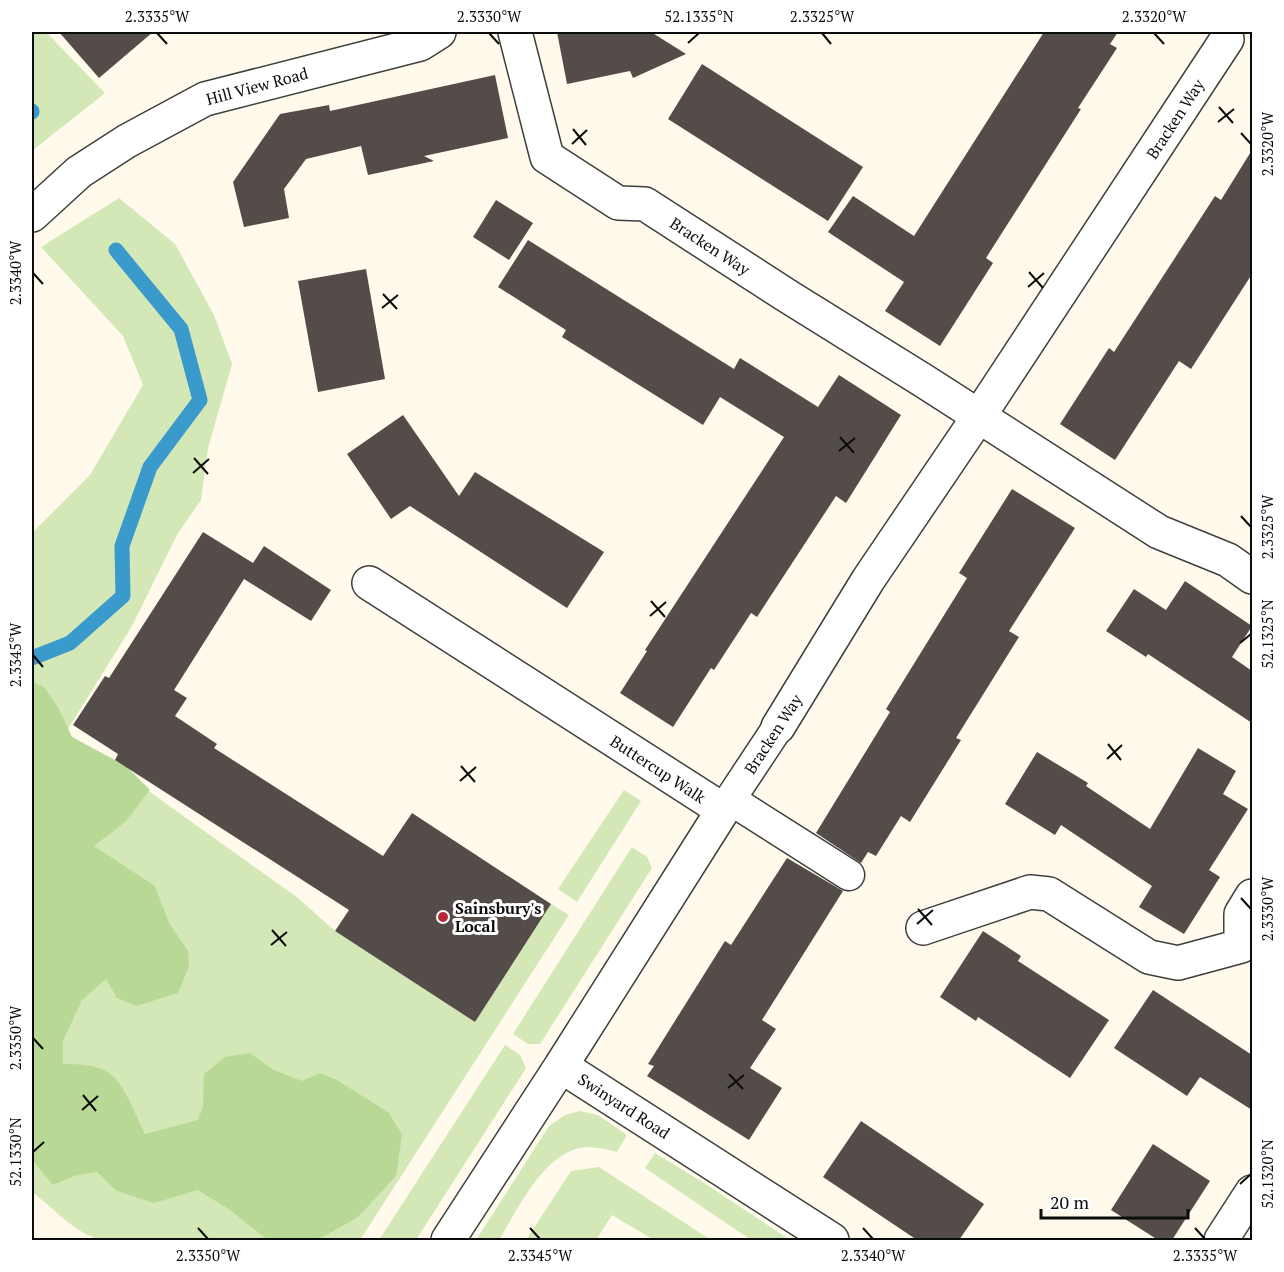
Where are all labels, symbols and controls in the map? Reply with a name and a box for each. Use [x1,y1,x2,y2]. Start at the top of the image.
text: 2.3335°W [125,6,190,26]
text: 2.3330°W [457,6,522,26]
text: 52.1335°N [664,6,734,26]
text: 2.3325°W [790,6,855,26]
text: 2.3320°W [1122,6,1187,26]
street label: Hill View Road [204,62,310,110]
street label: Bracken Way [1141,74,1210,163]
text: 2.3320°W [1257,111,1277,176]
street label: Bracken Way [666,212,755,281]
text: 2.3340°W [5,240,25,305]
text: 2.3325°W [1257,494,1277,559]
text: 52.1325°N [1257,599,1277,669]
text: 2.3345°W [5,622,25,687]
street label: Bracken Way [739,689,808,778]
street label: Buttercup Walk [606,730,711,809]
text: 2.3330°W [1257,876,1277,941]
place label: Sainsbury's Local [455,897,541,937]
marker: Sainsbury's Local [436,910,450,924]
text: 2.3350°W [5,1005,25,1070]
street label: Swinyard Road [574,1068,674,1144]
text: 52.1330°N [5,1117,25,1187]
text: 52.1320°N [1257,1139,1277,1209]
scale bar [1041,1182,1188,1220]
text: 20 m [1050,1190,1090,1214]
text: 2.3350°W [176,1245,241,1265]
text: 2.3345°W [508,1245,573,1265]
text: 2.3340°W [841,1245,906,1265]
text: 2.3335°W [1173,1245,1238,1265]

